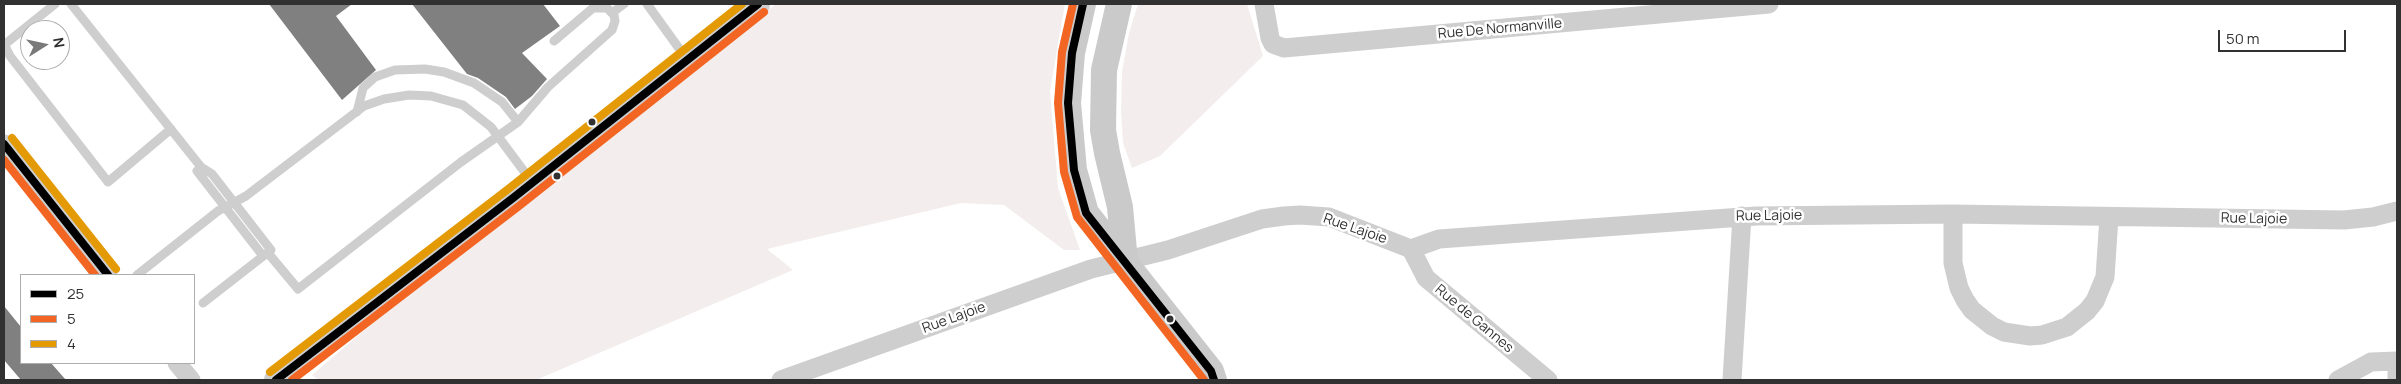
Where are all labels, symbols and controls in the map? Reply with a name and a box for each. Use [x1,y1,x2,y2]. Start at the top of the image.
street label: Rue De Normanville [1437,15,1563,43]
north arrow [20,20,70,70]
scale bar [2221,20,2348,52]
text: 50 m [2226,28,2260,49]
text: N [49,36,70,49]
unlabelled marker [587,117,597,127]
unlabelled marker [552,171,562,181]
street label: Rue Lajoie [1736,207,1802,225]
street label: Rue Lajoie [1321,210,1389,248]
street label: Rue Lajoie [2221,210,2287,228]
legend [20,274,195,364]
street label: Rue de Gannes [1431,281,1517,357]
text: 25 [67,283,84,304]
street label: Rue Lajoie [920,299,988,337]
text: 5 [67,308,76,329]
unlabelled marker [1165,314,1175,324]
text: 4 [67,333,76,354]

